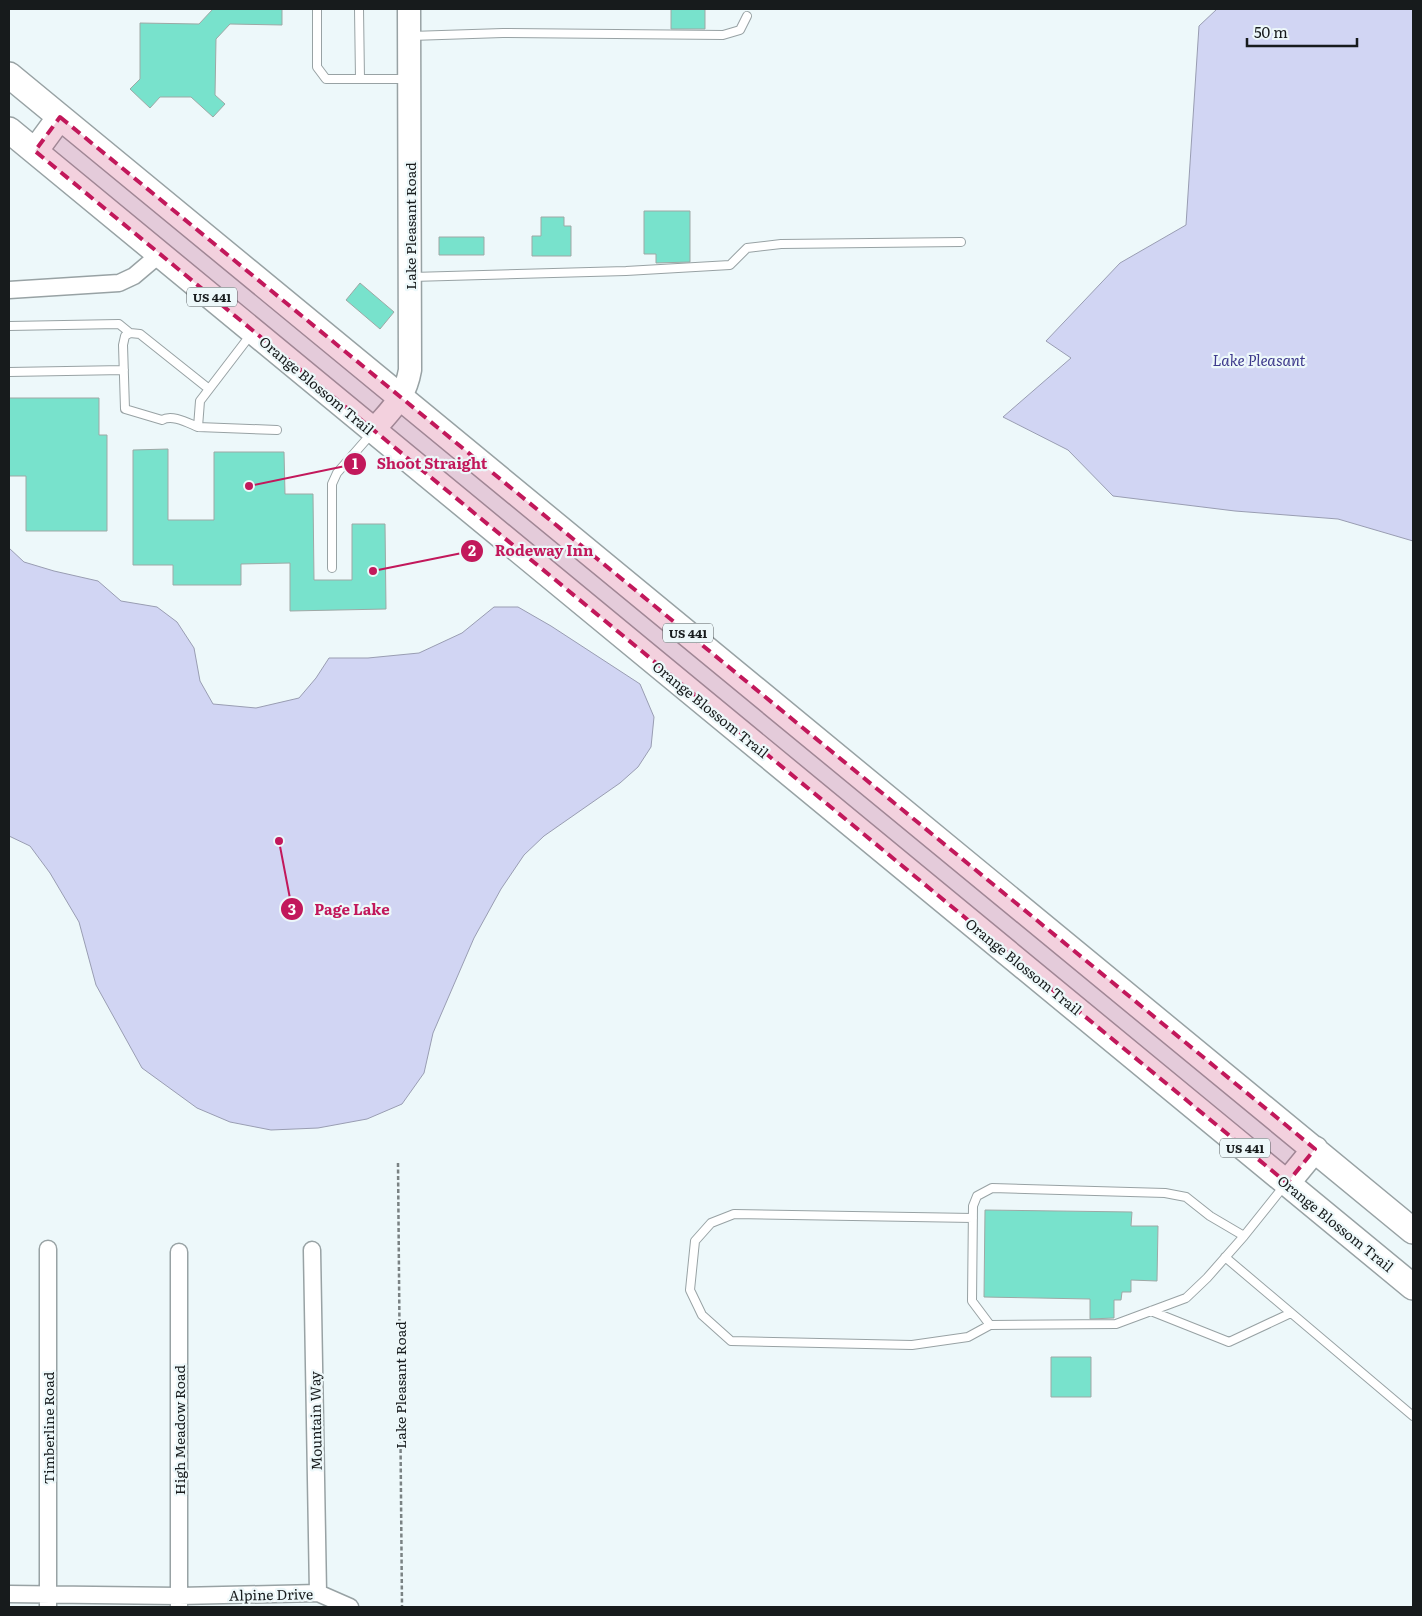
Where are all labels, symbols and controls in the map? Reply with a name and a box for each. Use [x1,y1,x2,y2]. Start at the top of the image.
scale bar [1247,15,1357,47]
text: 50 m [1254,20,1288,43]
street label: Lake Pleasant Road [400,162,420,290]
road number: US 441 [187,288,237,306]
street label: Orange Blossom Trail [255,331,379,439]
water label: Lake Pleasant [1212,348,1306,371]
callout: Shoot Straight [342,449,498,479]
text: 1 [352,451,358,474]
text: Shoot Straight [377,451,488,474]
callout: Rodeway Inn [460,536,604,566]
text: 2 [468,538,476,561]
text: Rodeway Inn [495,538,594,561]
road number: US 441 [663,624,713,642]
street label: Orange Blossom Trail [649,656,773,762]
callout: Page Lake [279,894,400,924]
text: 3 [288,897,296,920]
text: Page Lake [314,897,390,920]
street label: Orange Blossom Trail [962,913,1086,1019]
road number: US 441 [1220,1138,1270,1158]
street label: Orange Blossom Trail [1274,1170,1398,1276]
street label: Lake Pleasant Road [390,1321,410,1449]
street label: High Meadow Road [169,1365,189,1495]
street label: Mountain Way [304,1370,326,1471]
street label: Timberline Road [38,1371,58,1484]
street label: Alpine Drive [229,1583,313,1605]

